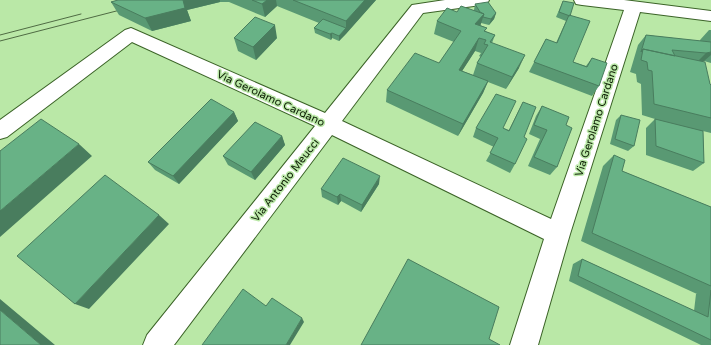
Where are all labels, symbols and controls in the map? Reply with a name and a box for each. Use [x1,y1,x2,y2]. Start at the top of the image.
street label: Via Gerolamo Cardano [572,62,621,178]
street label: Via Gerolamo Cardano [215,68,327,129]
street label: Via Antonio Meucci [249,136,322,224]

